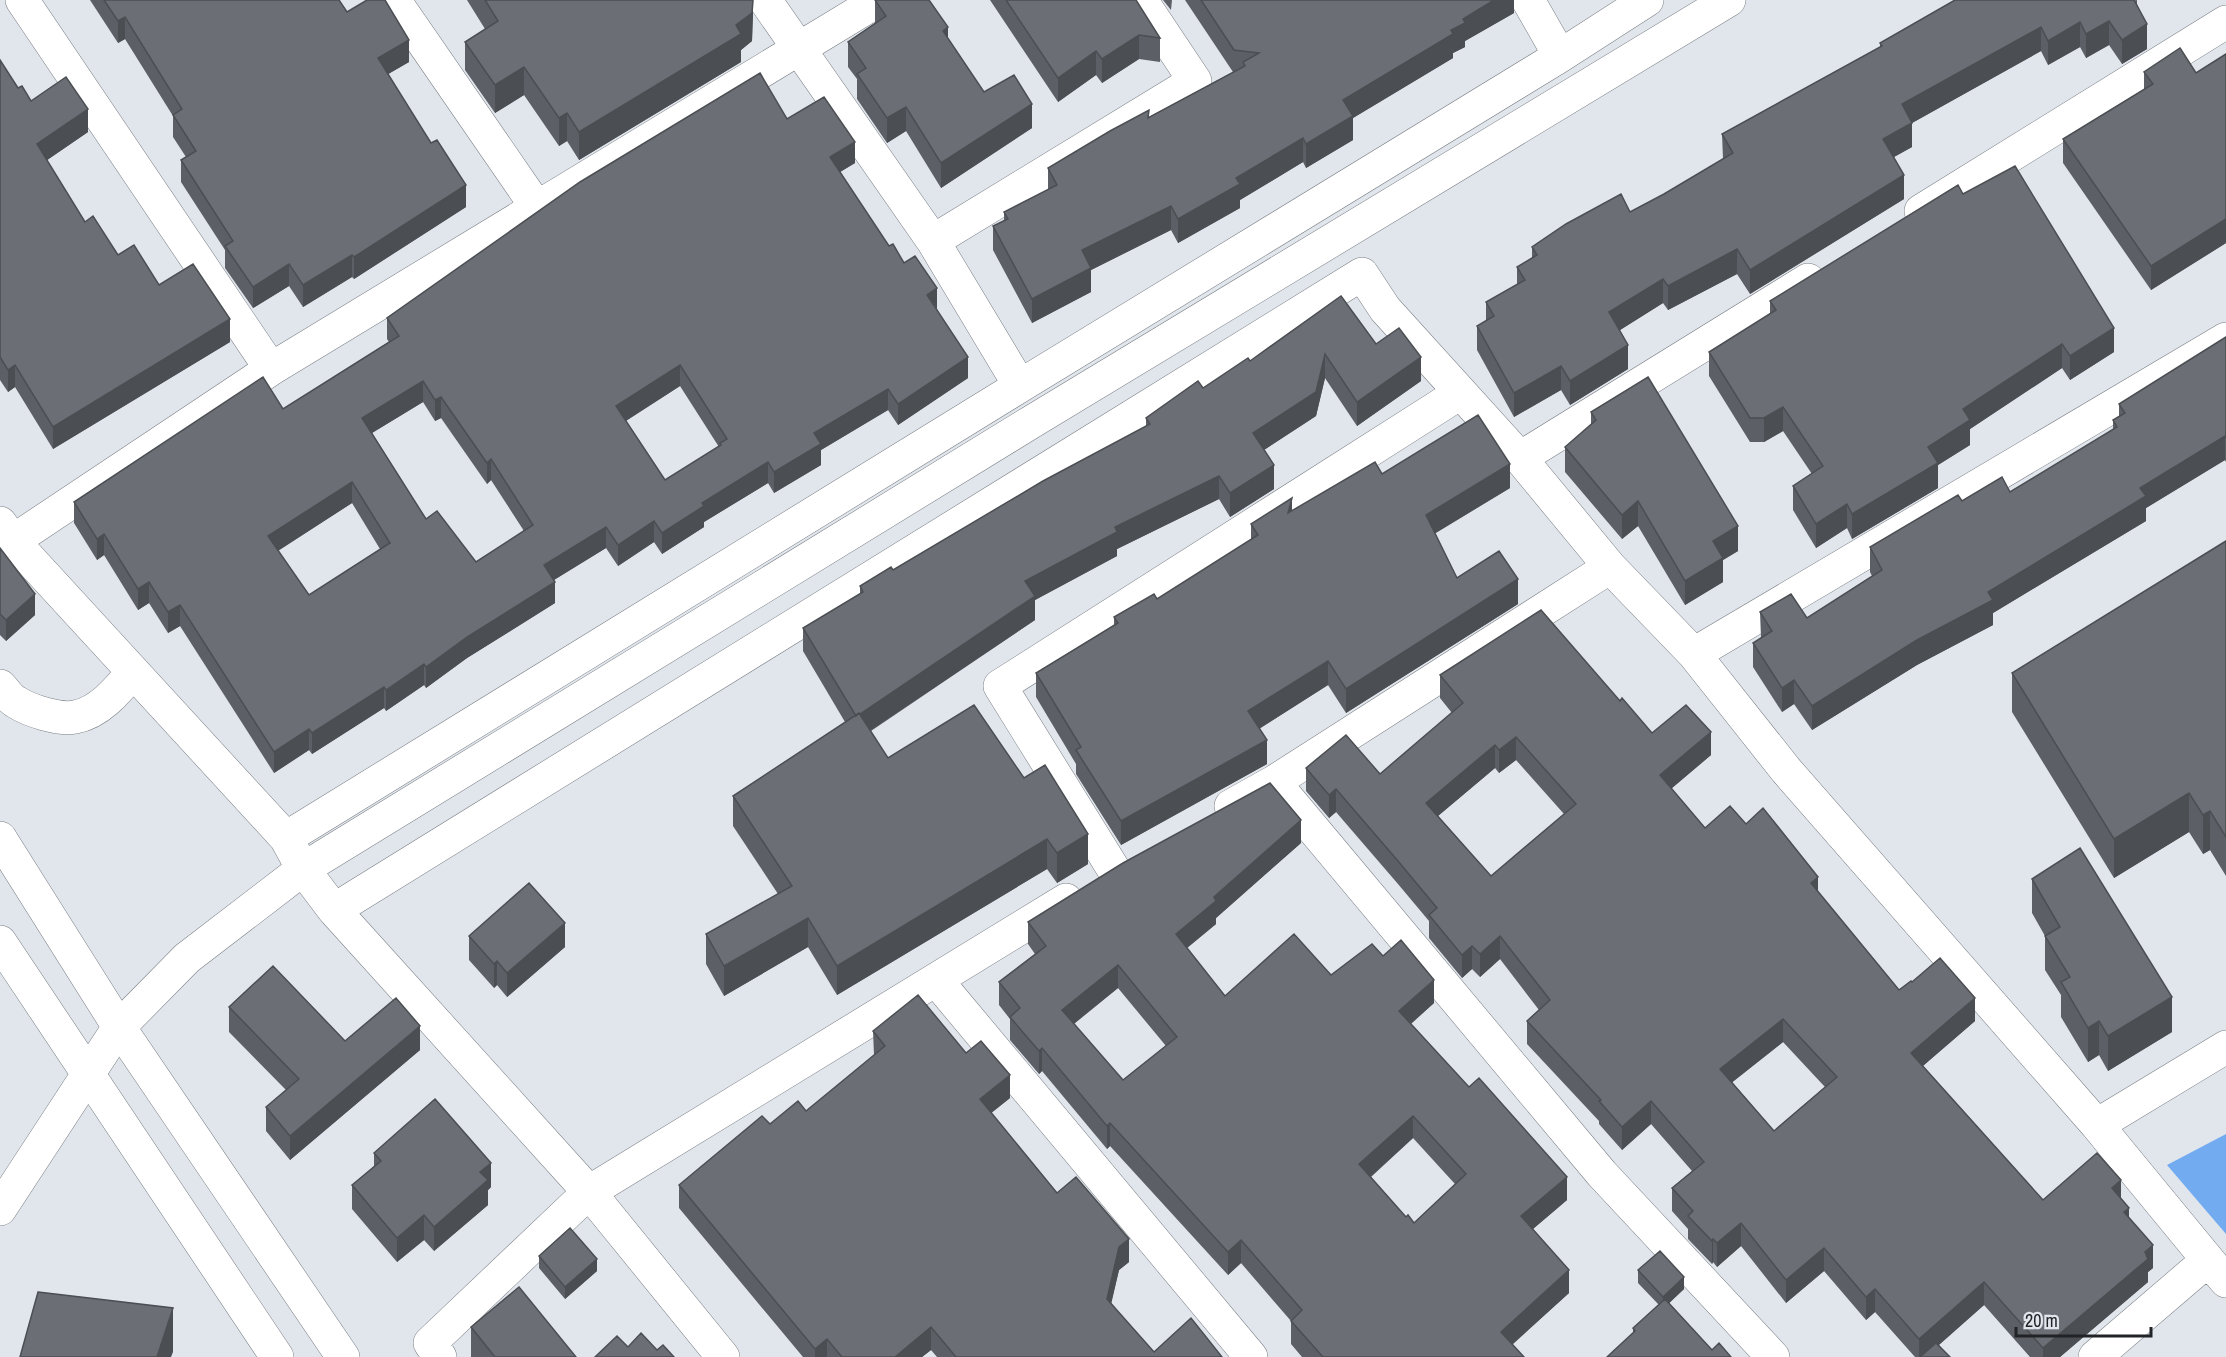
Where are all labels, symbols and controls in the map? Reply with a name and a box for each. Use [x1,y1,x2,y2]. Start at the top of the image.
scale bar [2016,1300,2151,1338]
text: 20 m [2025,1308,2058,1333]

